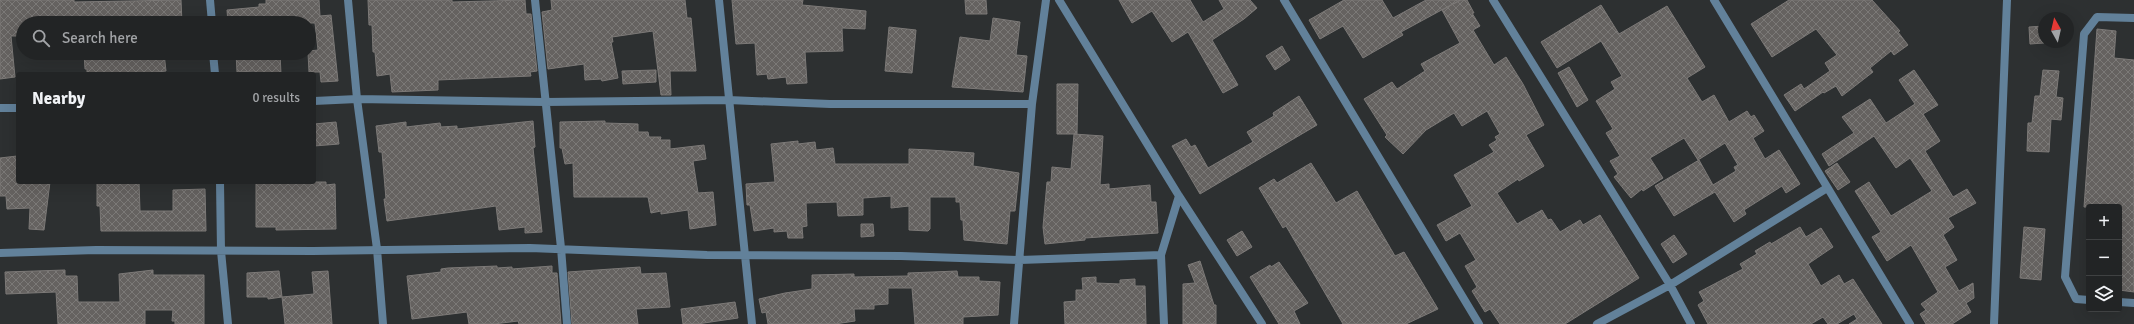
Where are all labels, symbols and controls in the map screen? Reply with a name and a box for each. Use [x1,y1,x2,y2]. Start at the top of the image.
north arrow [2038,12,2074,48]
search box [16,16,316,60]
icon: search [30,27,52,49]
text: Search here [62,29,138,47]
text: Nearby [32,88,85,109]
text: 0 results [252,90,300,106]
map controls [2086,204,2122,312]
button: + [2086,204,2122,240]
button: − [2086,240,2122,276]
button: layers [2086,276,2122,312]

